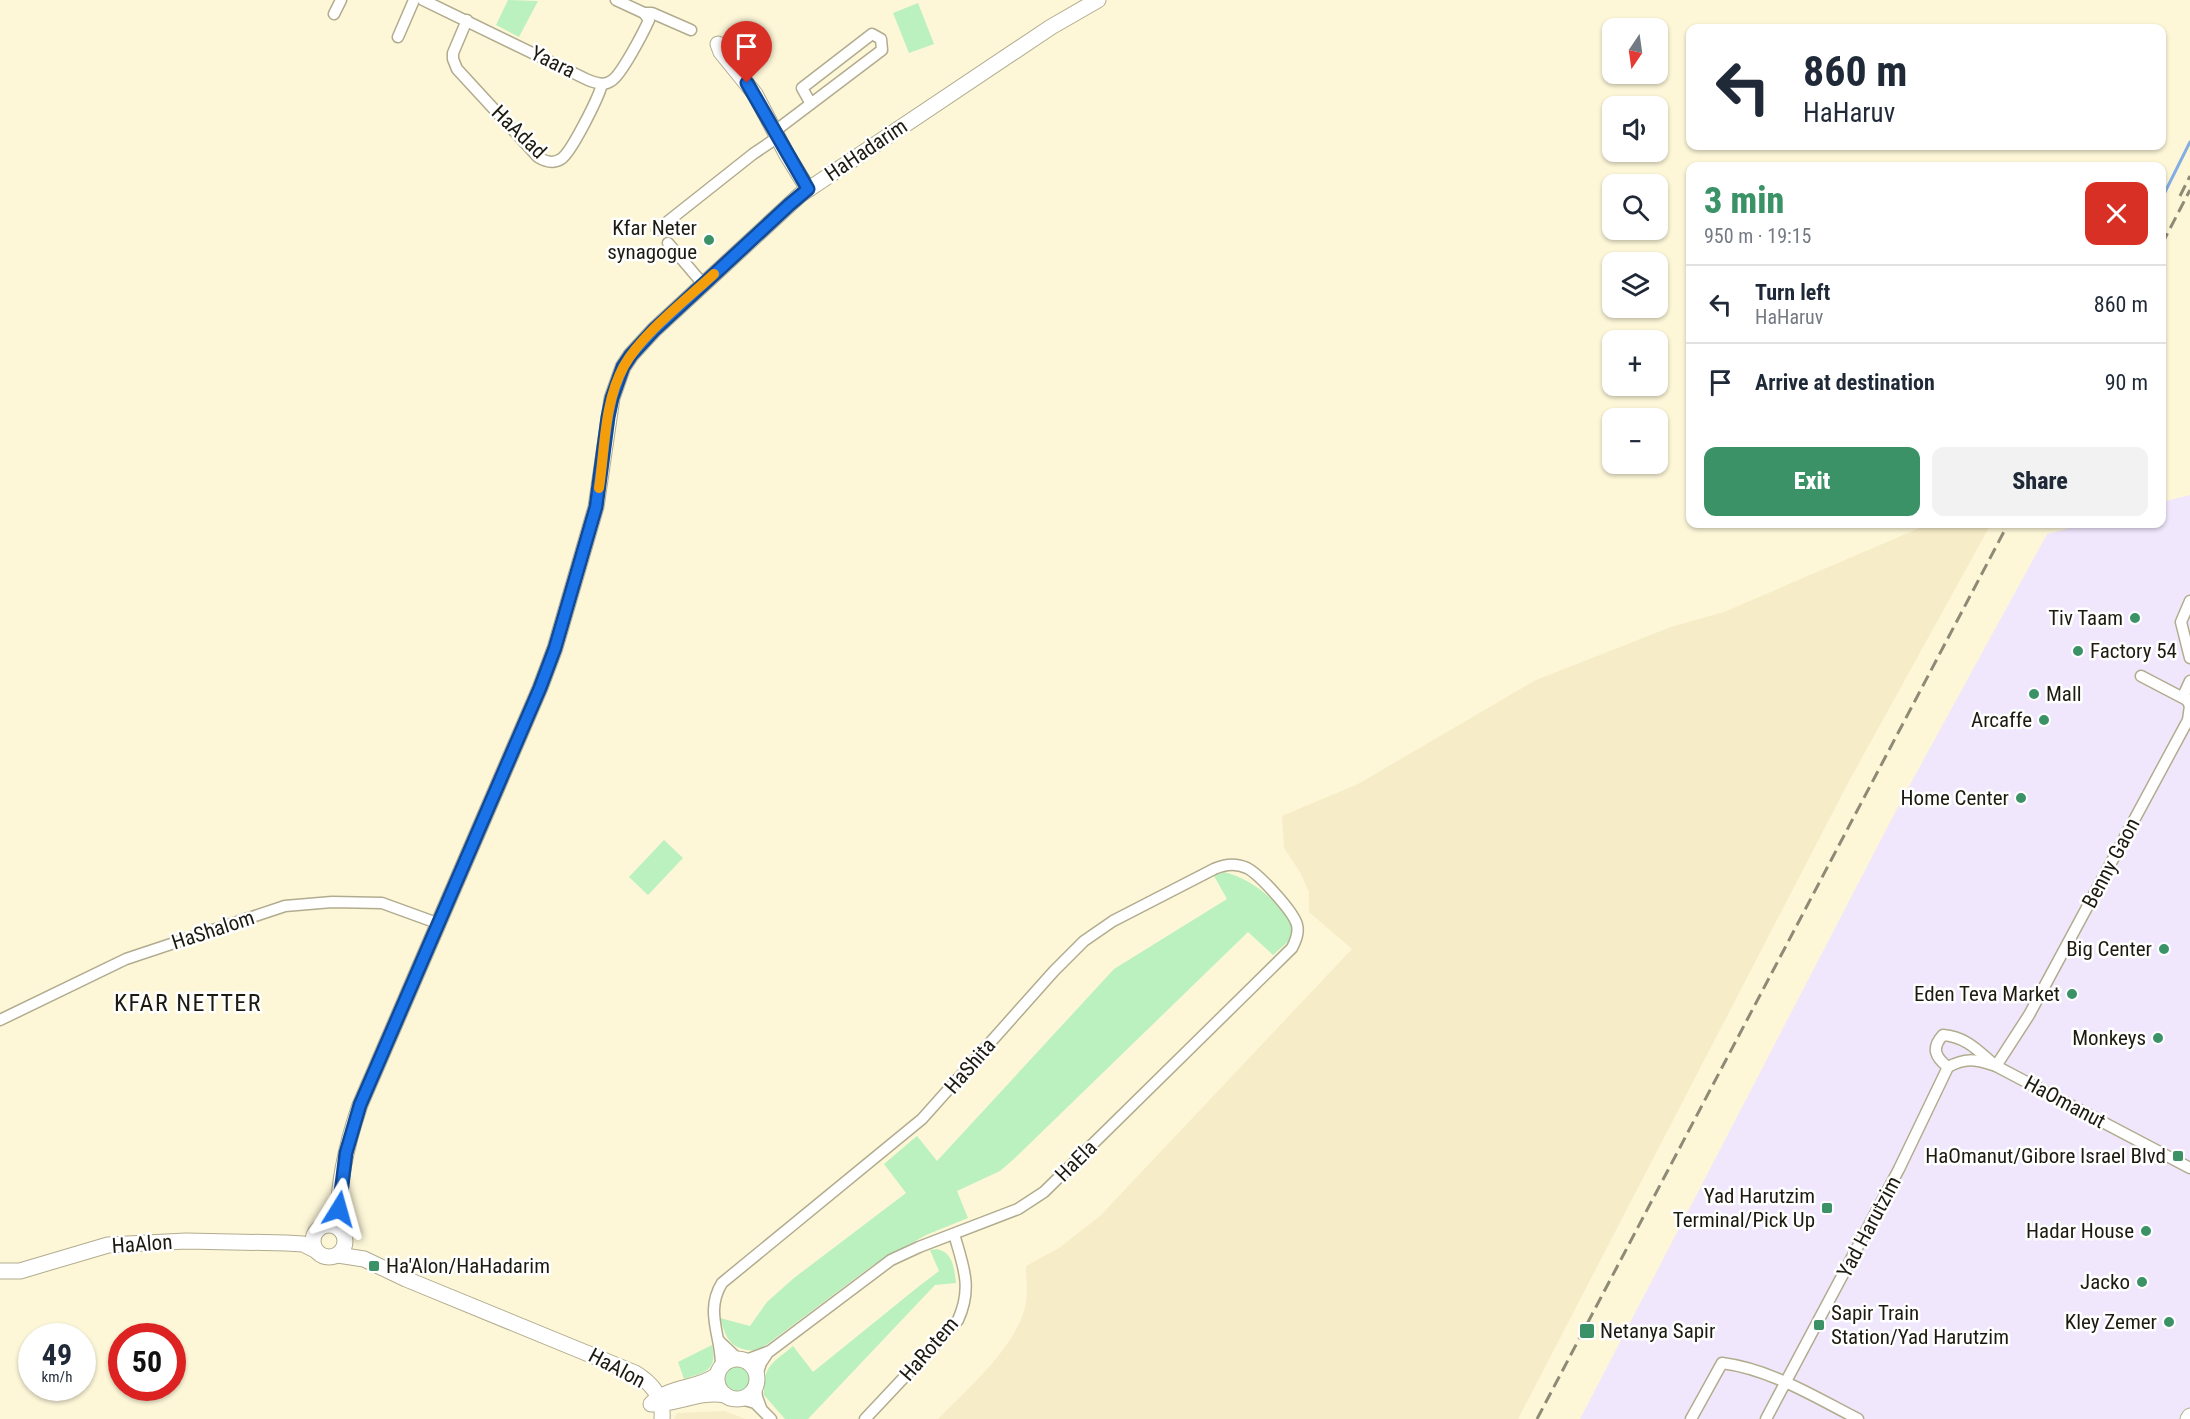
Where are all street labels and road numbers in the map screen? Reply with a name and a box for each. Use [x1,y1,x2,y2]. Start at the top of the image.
street label: Yaara [527,41,579,83]
street label: HaAdad [487,100,551,164]
street label: HaHadarim [820,114,912,186]
street label: Benny Gaon [2077,814,2145,912]
street label: HaShalom [169,905,257,955]
street label: HaShita [940,1034,1000,1098]
street label: HaOmanut [2020,1071,2110,1133]
street label: HaEla [1050,1135,1102,1187]
street label: Yad Harutzim [1832,1172,1906,1282]
street label: HaAlon [111,1230,173,1258]
street label: HaRotem [895,1312,963,1386]
street label: HaAlon [585,1343,649,1393]

